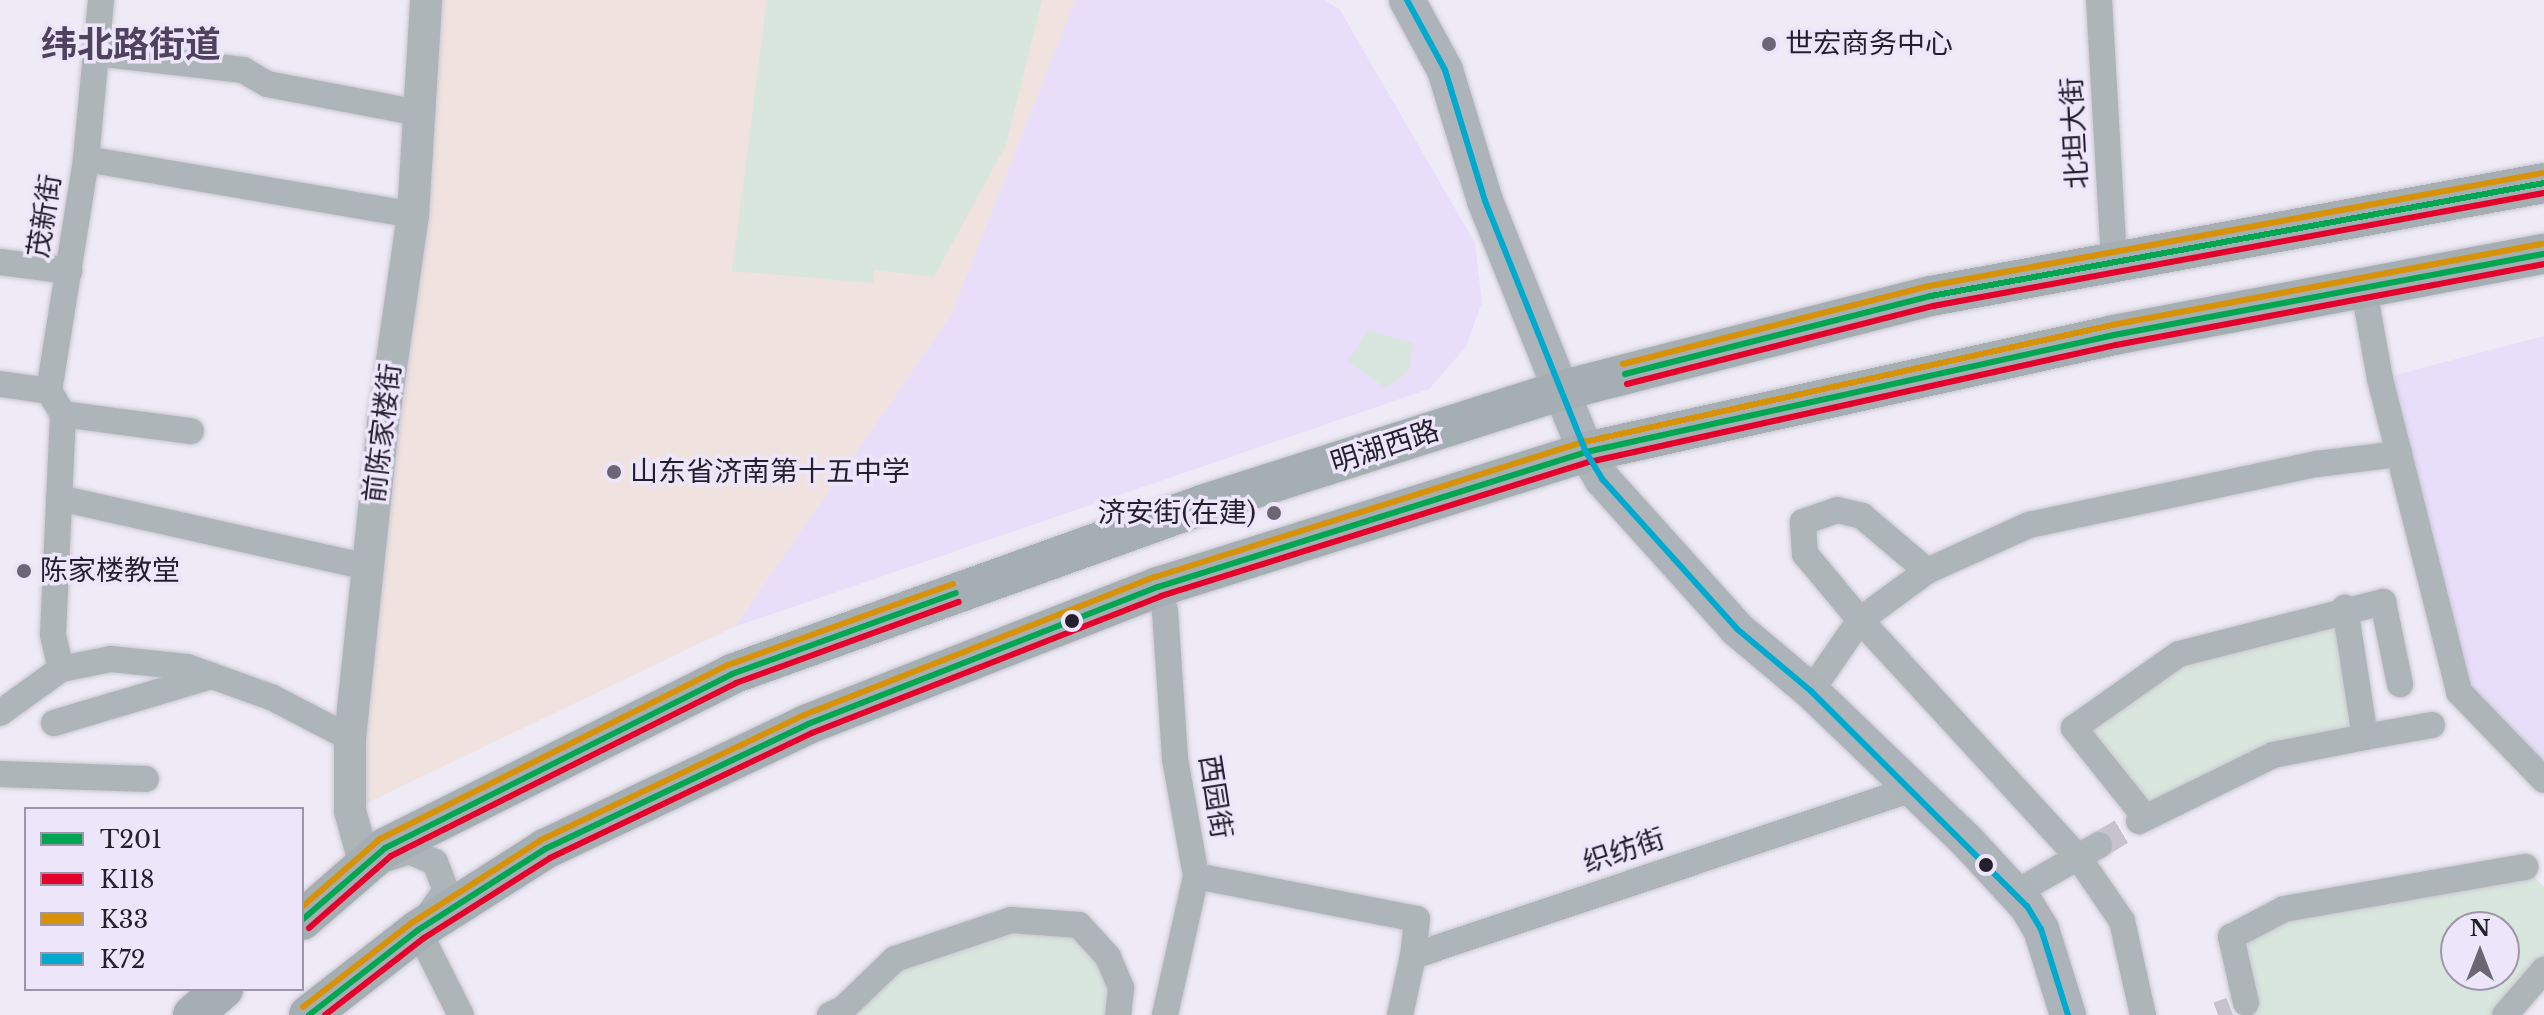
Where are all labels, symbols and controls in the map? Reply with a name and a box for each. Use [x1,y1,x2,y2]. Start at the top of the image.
district label: 纬北路街道 [41,23,221,67]
place label: 世宏商务中心 [1785,27,1953,61]
marker: 世宏商务中心 [1760,35,1778,53]
street label: 北坦大街 [2055,76,2095,190]
street label: 茂新街 [22,172,68,260]
street label: 前陈家楼街 [358,361,408,505]
street label: 明湖西路 [1327,414,1443,480]
place label: 山东省济南第十五中学 [630,455,910,489]
marker: 山东省济南第十五中学 [605,463,623,481]
place label: 济安街(在建) [1097,496,1256,530]
marker: 济安街(在建) [1263,502,1285,524]
place label: 陈家楼教堂 [40,554,180,588]
marker: 陈家楼教堂 [15,562,33,580]
unlabelled marker [1064,613,1080,629]
street label: 西园街 [1192,753,1238,841]
legend [24,807,304,991]
street label: 织纺街 [1579,822,1669,880]
text: T201 [100,825,162,854]
unlabelled marker [1978,857,1994,873]
text: K118 [100,865,155,894]
text: K33 [100,905,148,934]
north arrow [2440,911,2520,991]
text: N [2470,915,2490,942]
text: K72 [100,945,146,974]

